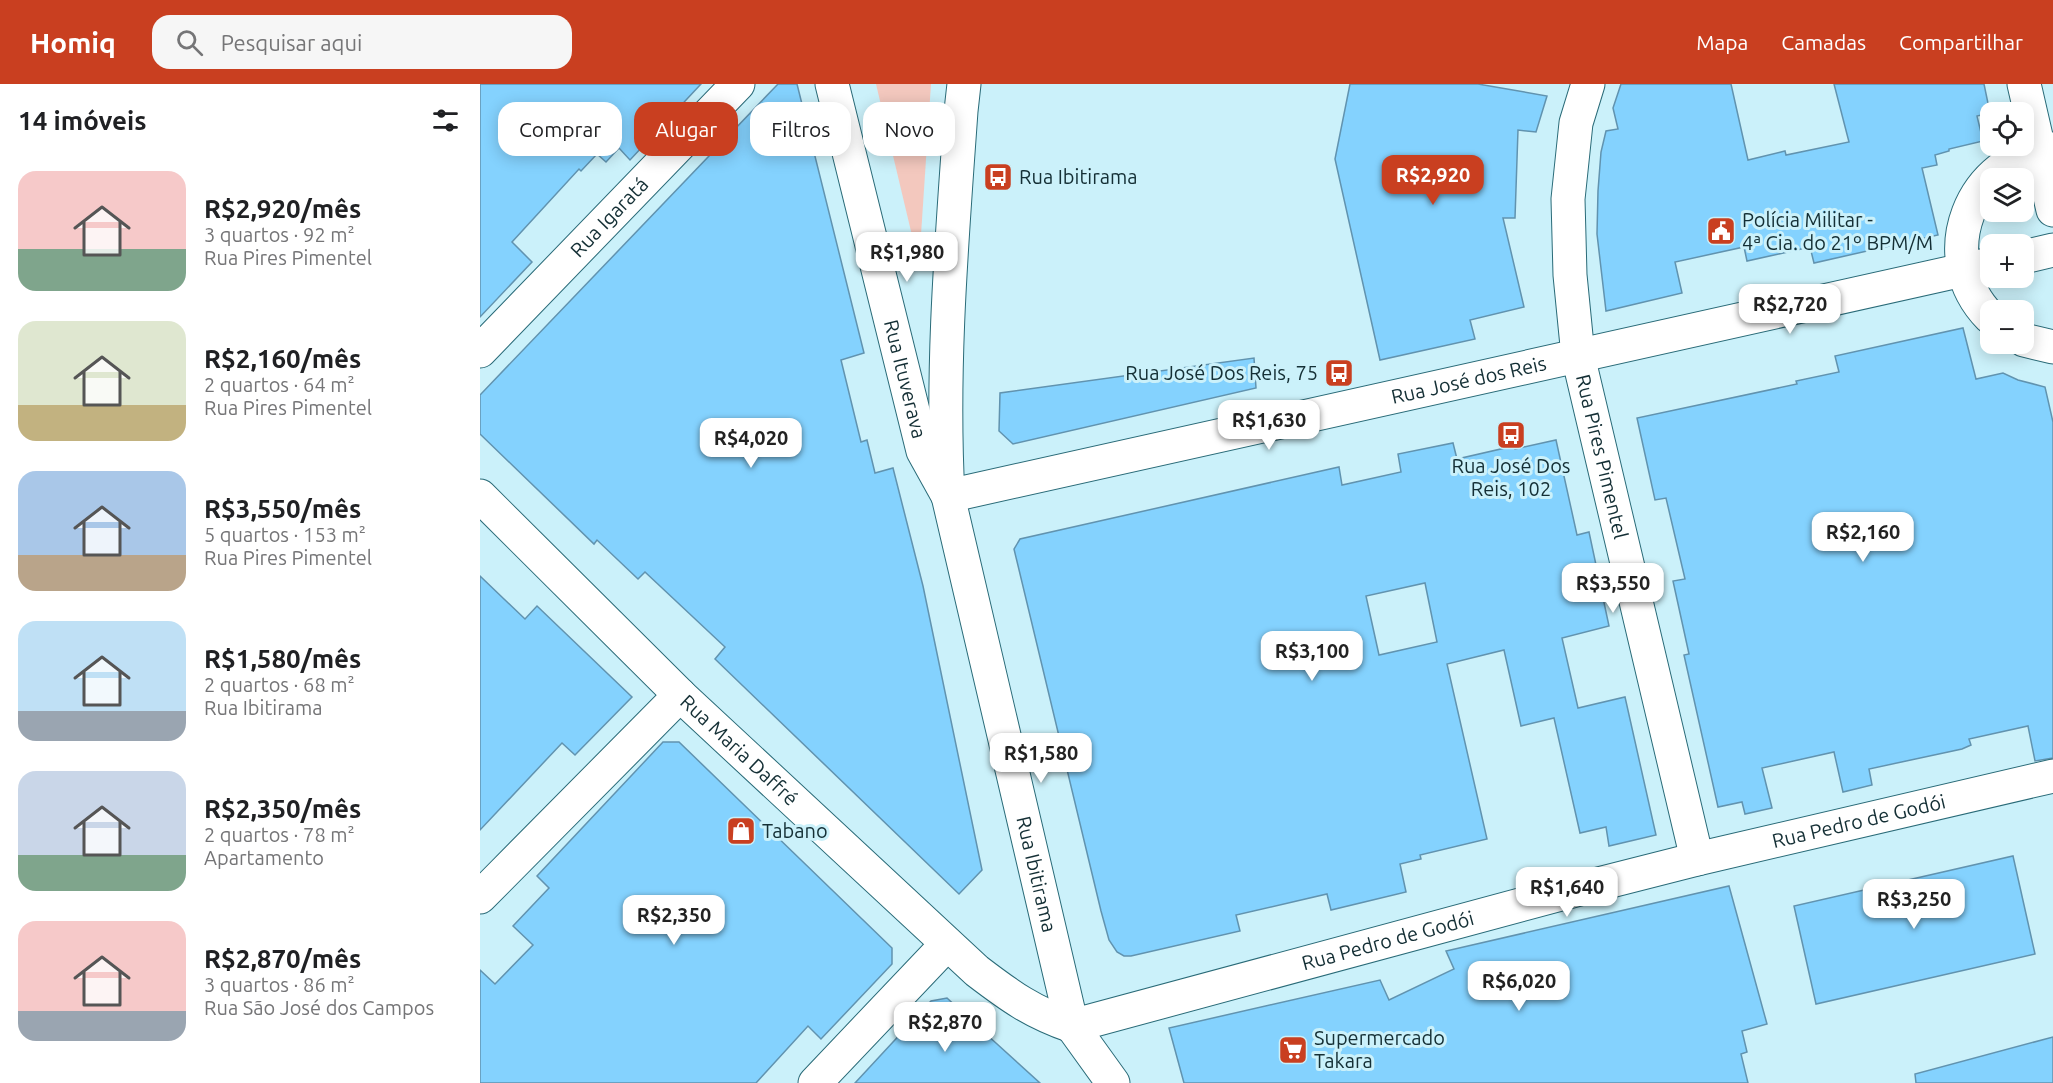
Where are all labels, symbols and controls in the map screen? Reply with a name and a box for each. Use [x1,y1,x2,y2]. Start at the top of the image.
search box [152,15,572,69]
icon: search [173,26,206,59]
text: Homiq [30,27,116,58]
text: Pesquisar aqui [221,30,362,55]
text: Mapa [1696,30,1748,54]
text: Camadas [1781,30,1866,54]
text: Compartilhar [1899,30,2023,54]
chip: Comprar [498,102,622,156]
chip: Alugar [634,102,738,156]
chip: Filtros [750,102,851,156]
chip: Novo [863,102,955,156]
map controls [1980,102,2034,354]
button: locate [1980,102,2034,156]
icon: filters [429,104,462,137]
text: 14 imóveis [18,106,147,135]
pin: R$2,920 [1378,155,1488,206]
bus stop icon: Rua Ibitirama [982,161,1014,193]
text: R$2,920 [1396,163,1470,186]
place label: Rua Ibitirama [1019,165,1138,188]
button: layers [1980,168,2034,222]
street label: Rua Igaratá [565,172,652,261]
text: R$2,920/mês [204,194,361,223]
icon: home [66,195,138,267]
place label: Polícia Militar - 4ª Cia. do 21º BPM/M [1742,208,1933,254]
public building icon: Polícia Militar - 4ª Cia. do 21º BPM/M [1705,215,1737,247]
text: 3 quartos · 92 m² [204,223,355,246]
pin: R$1,980 [852,232,962,283]
button: + [1980,234,2034,288]
text: R$1,980 [870,240,944,263]
text: Rua Pires Pimentel [204,246,372,269]
pin: R$2,720 [1735,284,1845,335]
text: R$2,720 [1753,292,1827,315]
button: − [1980,300,2034,354]
street label: Rua Ituverava [880,317,931,441]
text: R$2,160/mês [204,344,361,373]
icon: home [66,345,138,417]
street label: Rua José dos Reis [1389,351,1548,408]
bus stop icon: Rua José Dos Reis, 75 [1323,357,1355,389]
place label: Rua José Dos Reis, 75 [1125,361,1318,384]
street label: Rua Pires Pimentel [1572,372,1633,541]
text: 2 quartos · 64 m² [204,373,355,396]
text: Rua Pires Pimentel [204,396,372,419]
pin: R$1,630 [1214,400,1324,451]
text: R$1,630 [1232,408,1306,431]
pin: R$4,020 [696,418,806,469]
bus stop icon: Rua José Dos Reis, 102 [1495,419,1527,451]
text: R$4,020 [714,426,788,449]
place label: Rua José Dos Reis, 102 [1451,454,1571,500]
text: R$3,550/mês [204,494,361,523]
icon: home [66,495,138,567]
pin: R$2,160 [1808,512,1918,563]
text: R$2,160 [1826,520,1900,543]
text: 5 quartos · 153 m² [204,523,366,546]
text: Rua Pires Pimentel [204,546,372,569]
pin: R$3,550 [1558,563,1668,614]
text: R$3,550 [1576,571,1650,594]
pin: R$3,100 [1257,631,1367,682]
text: R$3,100 [1275,639,1349,662]
text: R$1,580/mês [204,644,361,673]
icon: home [66,645,138,717]
text: 2 quartos · 68 m² [204,673,355,696]
street label: Rua Maria Daffré [676,690,803,810]
text: Rua Ibitirama [204,696,323,719]
pin: R$1,580 [986,733,1096,784]
text: R$1,580 [1004,741,1078,764]
street label: Rua Pedro de Godói [1770,789,1948,852]
text: R$2,350/mês [204,794,361,823]
icon: home [66,795,138,867]
street label: Rua Ibitirama [1012,814,1062,934]
shop icon: Tabano [725,815,757,847]
place label: Tabano [762,819,828,842]
text: 2 quartos · 78 m² [204,823,355,846]
text: Apartamento [204,846,324,869]
pin: R$1,640 [1512,867,1622,918]
text: R$1,640 [1530,875,1604,898]
pin: R$3,250 [1859,879,1969,930]
text: R$3,250 [1877,887,1951,910]
pin: R$2,350 [619,895,729,946]
text: R$2,350 [637,903,711,926]
street label: Rua Pedro de Godói [1299,906,1476,974]
text: R$2,870/mês [204,944,361,973]
icon: home [66,945,138,1017]
pin: R$6,020 [1464,961,1574,1012]
text: R$6,020 [1482,969,1556,992]
text: 3 quartos · 86 m² [204,973,355,996]
text: Rua São José dos Campos [204,996,434,1019]
pin: R$2,870 [890,1002,1000,1053]
text: R$2,870 [908,1010,982,1033]
place label: Supermercado Takara [1314,1026,1445,1072]
supermarket icon: Supermercado Takara [1277,1034,1309,1066]

